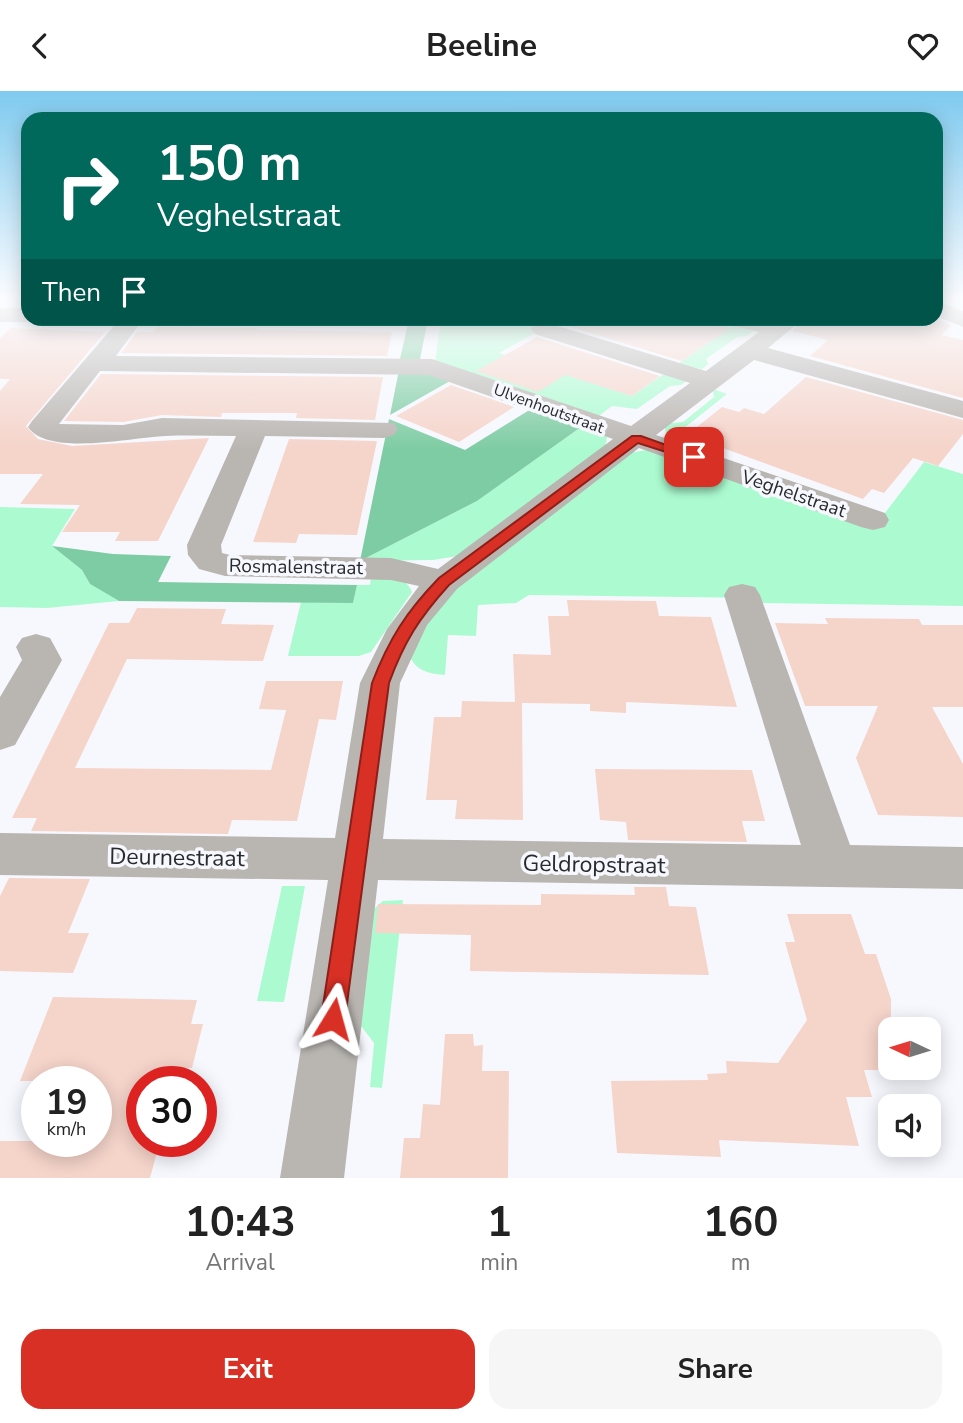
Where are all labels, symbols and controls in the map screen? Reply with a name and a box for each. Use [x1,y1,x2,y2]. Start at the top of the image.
text: Beeline [426,24,537,67]
icon: back [21,27,59,65]
icon: heart [904,27,942,65]
text: 150 m [157,130,301,197]
icon: right [42,140,133,231]
text: Veghelstraat [157,194,340,237]
icon: arrive [115,273,153,311]
text: Then [42,275,101,310]
street label: Ulvenhoutstraat [490,379,607,439]
pin [664,427,724,487]
icon: arrive [675,438,713,476]
street label: Veghelstraat [737,464,850,524]
street label: Rosmalenstraat [229,553,364,581]
street label: Deurnestraat [109,841,246,874]
street label: Geldropstraat [522,848,667,881]
position arrow [296,982,370,1056]
north arrow [878,1017,942,1080]
map controls [878,1017,941,1157]
speed limit sign: 30 [126,1066,217,1157]
text: 19 [45,1079,88,1126]
button: sound [878,1094,941,1157]
text: km/h [47,1117,86,1141]
text: 10:43 [185,1194,296,1251]
text: 1 [487,1194,512,1251]
text: 160 [703,1194,778,1251]
text: Arrival [206,1247,275,1278]
text: min [480,1247,518,1278]
text: m [731,1247,751,1278]
button: Exit [21,1329,475,1409]
button: Share [489,1329,942,1409]

